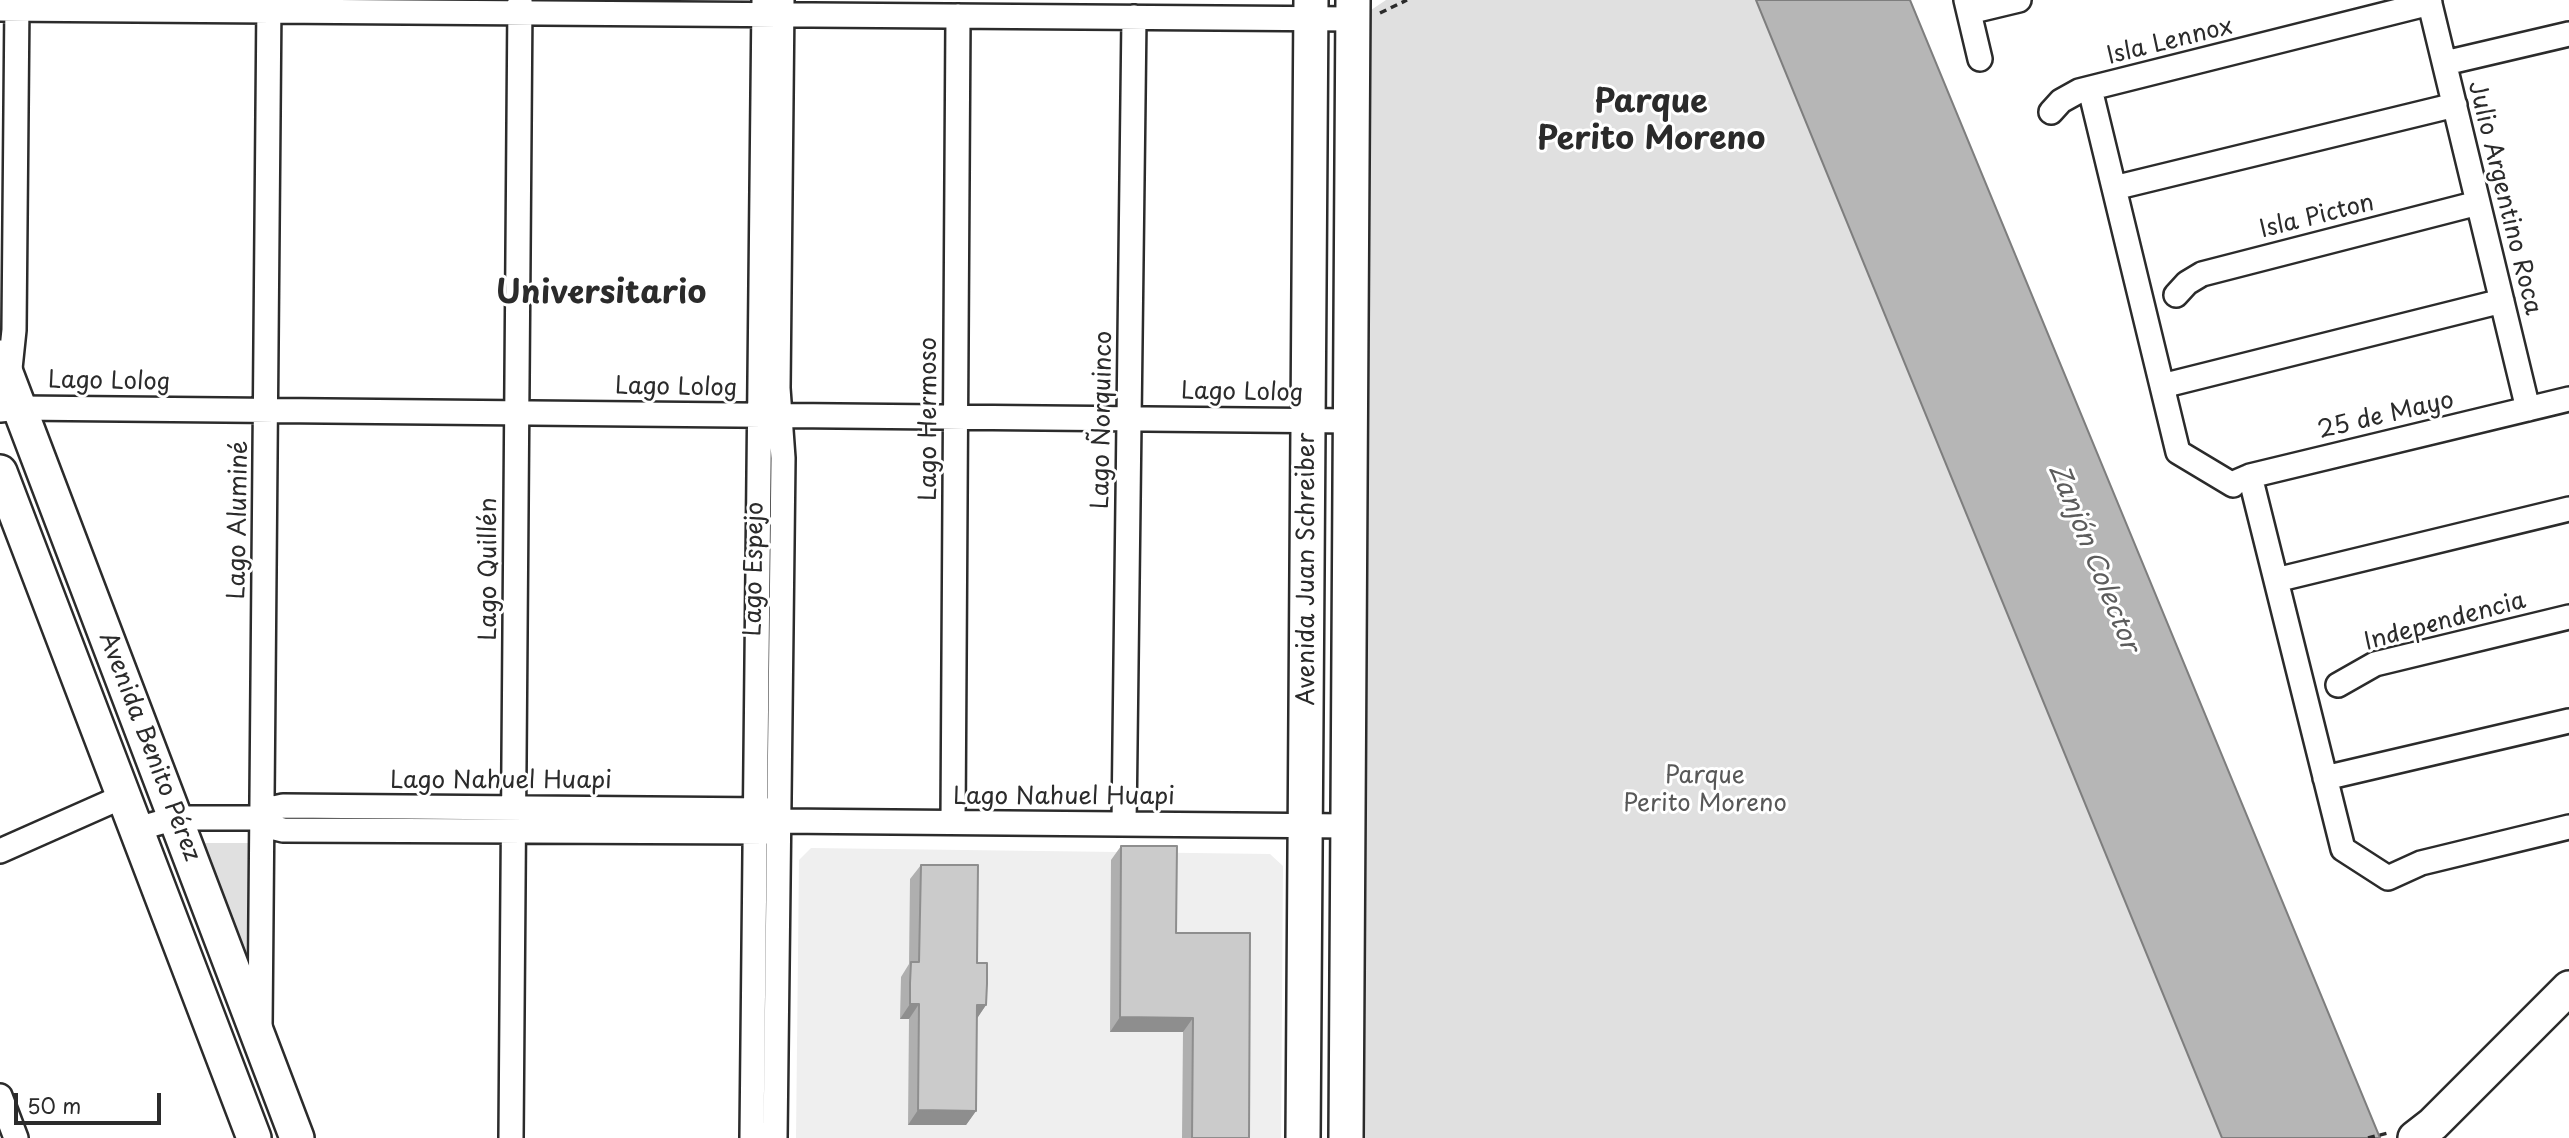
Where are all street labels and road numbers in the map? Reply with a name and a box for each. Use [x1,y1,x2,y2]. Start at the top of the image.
street label: Isla Lennox [2104,12,2236,72]
street label: Julio Argentino Roca [2461,78,2547,318]
street label: Isla Picton [2257,189,2377,245]
street label: Lago Ñorquinco [1087,331,1119,509]
street label: Lago Hermoso [915,337,943,501]
street label: Lago Lolog [48,367,170,397]
street label: Lago Lolog [615,373,737,403]
street label: Lago Lolog [1181,378,1303,408]
street label: 25 de Mayo [2315,386,2457,446]
street label: Avenida Juan Schreiber [1293,433,1321,705]
street label: Lago Aluminé [223,440,255,600]
street label: Lago Quillén [475,497,503,641]
street label: Lago Espejo [739,501,771,637]
street label: Independencia [2361,587,2529,657]
street label: Avenida Benito Pérez [92,629,206,865]
street label: Lago Nahuel Huapi [390,767,612,795]
street label: Lago Nahuel Huapi [953,783,1175,811]

